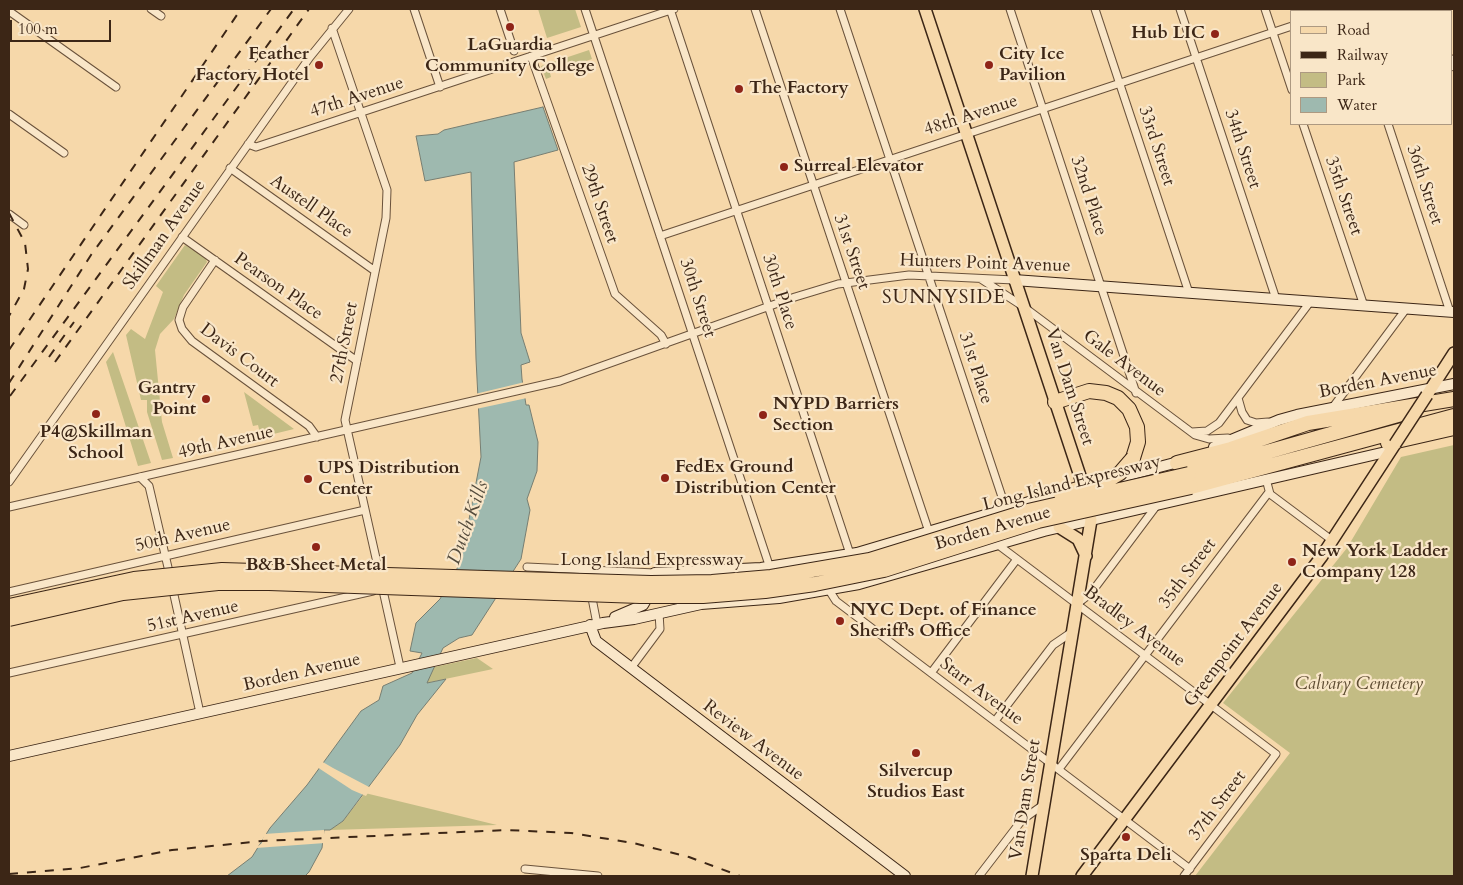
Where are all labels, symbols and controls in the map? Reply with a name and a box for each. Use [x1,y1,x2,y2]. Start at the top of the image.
scale bar [12,10,114,42]
legend [1290,10,1453,125]
text: 100 m [18,19,58,39]
text: Road [1337,20,1370,40]
marker: LaGuardia Community College [504,21,516,33]
place label: Hub LIC [1131,23,1205,45]
marker: Hub LIC [1209,28,1221,40]
place label: LaGuardia Community College [425,35,595,78]
place label: Feather Factory Hotel [195,44,309,86]
place label: City Ice Pavilion [999,44,1066,86]
text: Railway [1337,45,1388,65]
marker: Feather Factory Hotel [313,59,325,71]
marker: City Ice Pavilion [983,59,995,71]
text: Park [1337,70,1366,90]
street label: 47th Avenue [307,73,407,123]
place label: The Factory [749,78,849,100]
marker: The Factory [733,83,745,95]
street label: 48th Avenue [921,91,1021,141]
text: Water [1337,95,1377,115]
street label: 33rd Street [1133,103,1179,189]
street label: 34th Street [1219,107,1265,191]
street label: 36th Street [1401,143,1447,227]
street label: 32nd Place [1065,153,1111,239]
street label: 35th Street [1319,154,1367,238]
place label: Surreal Elevator [794,156,924,178]
marker: Surreal Elevator [778,161,790,173]
street label: 29th Street [575,162,623,246]
street label: Austell Place [266,171,356,243]
street label: Skillman Avenue [119,176,211,294]
street label: 31st Street [828,211,874,293]
street label: Pearson Place [229,249,327,325]
street label: Hunters Point Avenue [899,250,1071,278]
street label: 30th Place [757,251,801,333]
street label: 30th Street [674,256,720,340]
district label: SUNNYSIDE [881,288,1007,310]
street label: 27th Street [327,301,363,385]
street label: Davis Court [195,319,283,393]
street label: Van Dam Street [1040,326,1098,448]
street label: Gale Avenue [1078,326,1170,402]
street label: 31st Place [953,329,997,407]
street label: Borden Avenue [1317,360,1439,404]
place label: Gantry Point [138,378,196,420]
marker: Gantry Point [200,393,212,405]
place label: NYPD Barriers Section [773,394,899,436]
marker: P4@Skillman School [90,408,102,420]
marker: NYPD Barriers Section [757,409,769,421]
place label: P4@Skillman School [40,422,152,464]
street label: 49th Avenue [176,422,276,464]
street label: Long Island Expressway [981,451,1163,517]
place label: FedEx Ground Distribution Center [675,457,836,499]
place label: UPS Distribution Center [318,458,460,500]
marker: FedEx Ground Distribution Center [659,472,671,484]
marker: UPS Distribution Center [302,473,314,485]
water label: Dutch Kills [443,478,495,568]
street label: Borden Avenue [932,502,1054,556]
street label: 50th Avenue [133,515,233,557]
street label: 35th Street [1155,535,1221,613]
marker: B&B Sheet Metal [310,541,322,553]
place label: New York Ladder Company 128 [1302,541,1448,584]
street label: Long Island Expressway [560,550,744,572]
place label: B&B Sheet Metal [246,555,386,577]
marker: New York Ladder Company 128 [1286,556,1298,568]
street label: Greenpoint Avenue [1180,578,1288,712]
street label: Bradley Avenue [1079,582,1189,672]
street label: 51st Avenue [145,596,241,638]
place label: NYC Dept. of Finance Sheriff's Office [850,600,1037,642]
marker: NYC Dept. of Finance Sheriff's Office [834,615,846,627]
street label: Borden Avenue [241,649,363,697]
street label: Starr Avenue [935,654,1027,730]
park label: Calvary Cemetery [1295,674,1423,696]
street label: Review Avenue [698,696,808,786]
street label: Van Dam Street [1006,738,1046,862]
marker: Silvercup Studios East [910,747,922,759]
place label: Silvercup Studios East [867,761,965,804]
street label: 37th Street [1185,767,1251,845]
marker: Sparta Deli [1120,831,1132,843]
place label: Sparta Deli [1080,845,1172,867]

